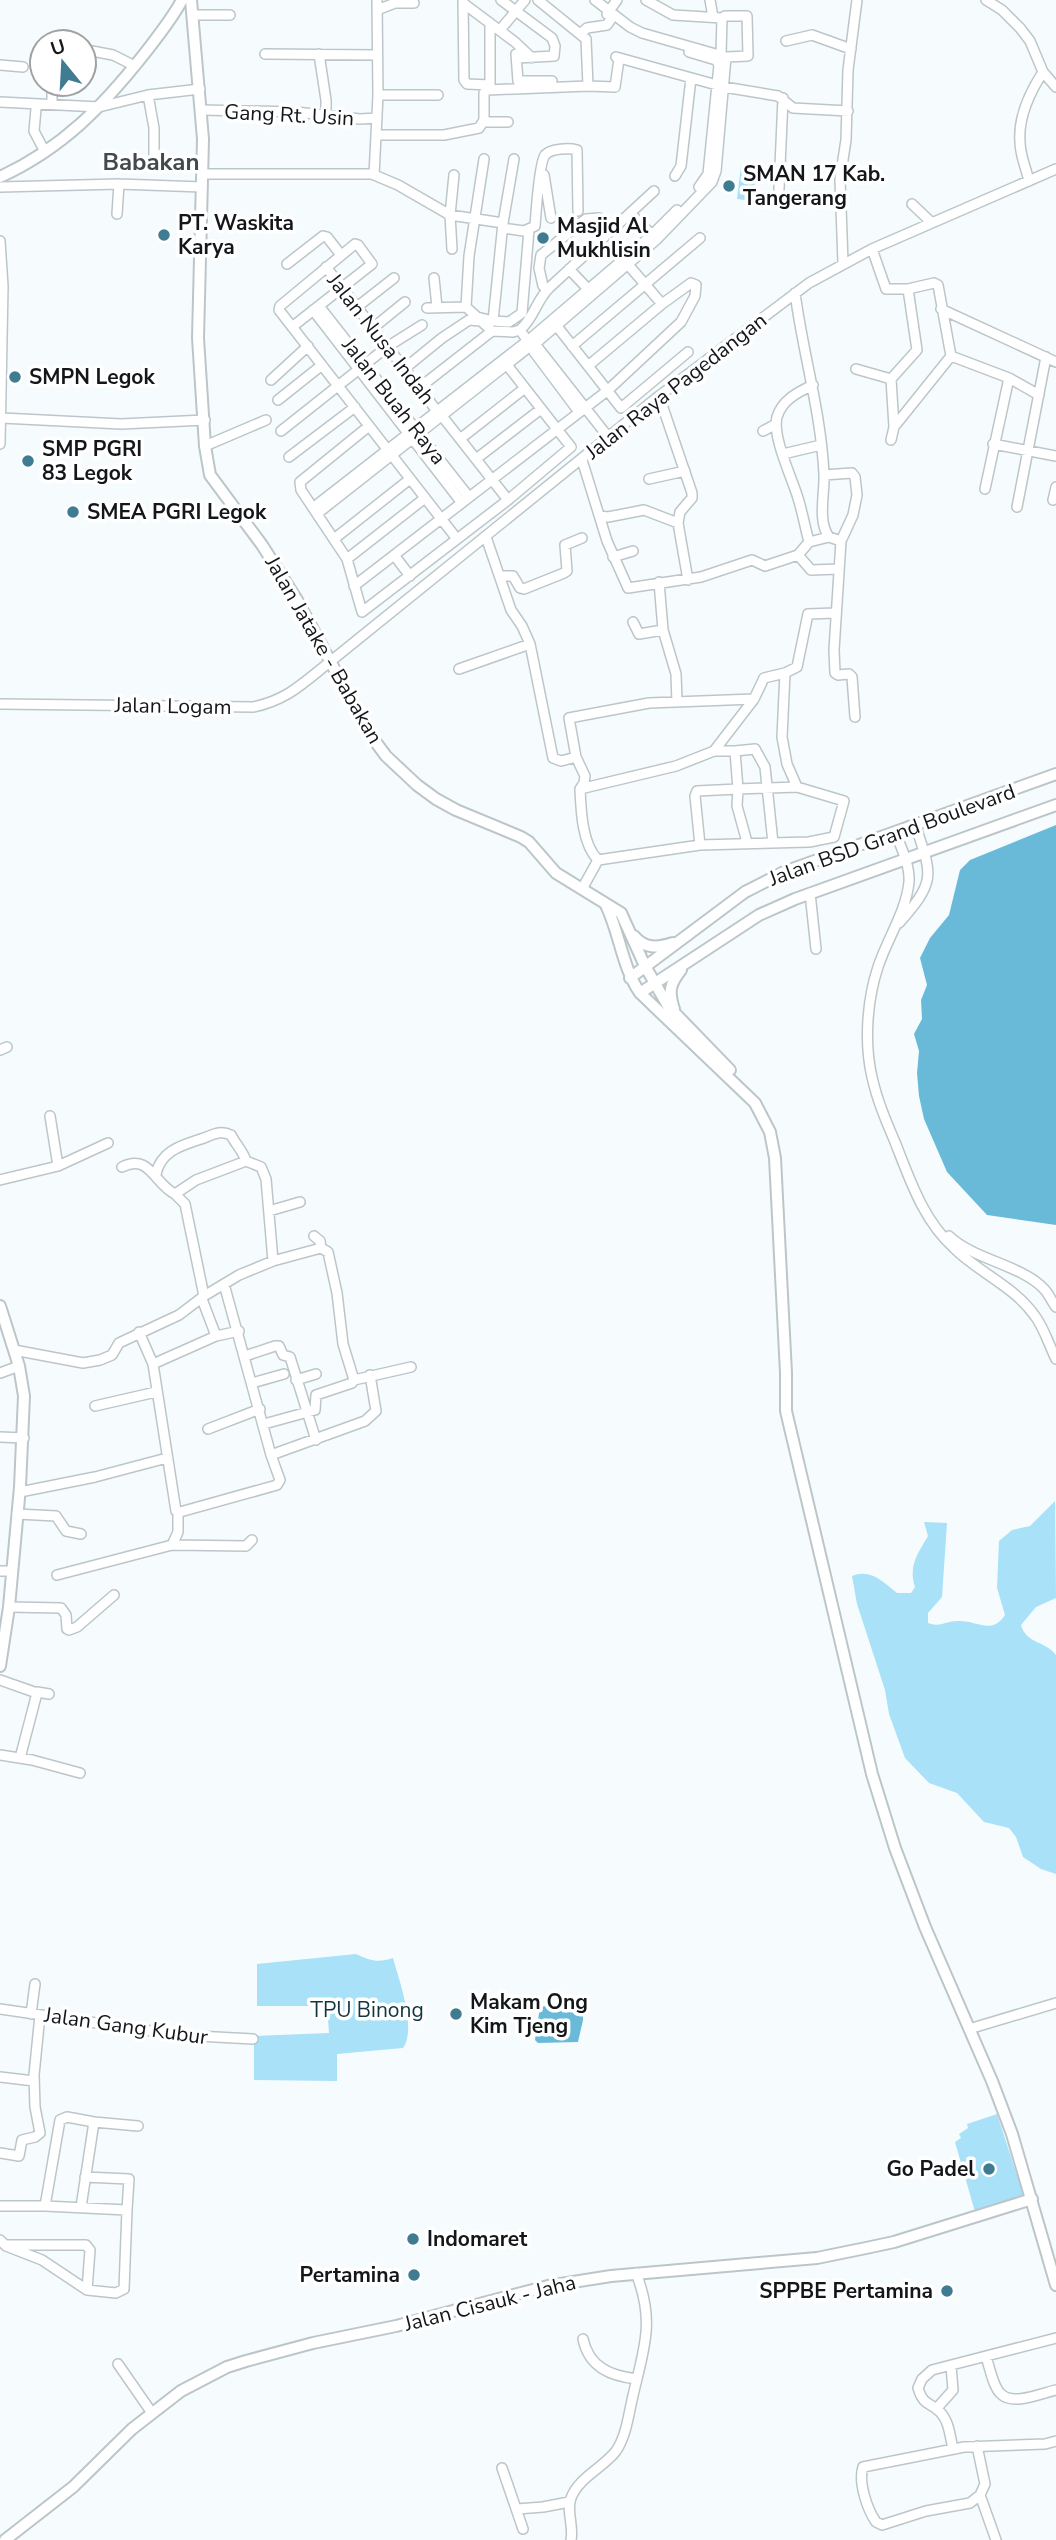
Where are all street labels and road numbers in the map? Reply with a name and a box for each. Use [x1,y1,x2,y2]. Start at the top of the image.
street label: Gang Rt. Usin [223,98,355,132]
street label: Jalan Nusa Indah [320,267,441,410]
street label: Jalan Raya Pagedangan [579,306,772,466]
street label: Jalan Buah Raya [335,331,452,470]
street label: Jalan Jatake - Babakan [258,550,389,749]
street label: Jalan Logam [113,691,232,721]
street label: Jalan BSD Grand Boulevard [764,777,1019,893]
street label: Jalan Gang Kubur [41,2001,210,2051]
street label: Jalan Cisauk - Jaha [400,2268,579,2338]

